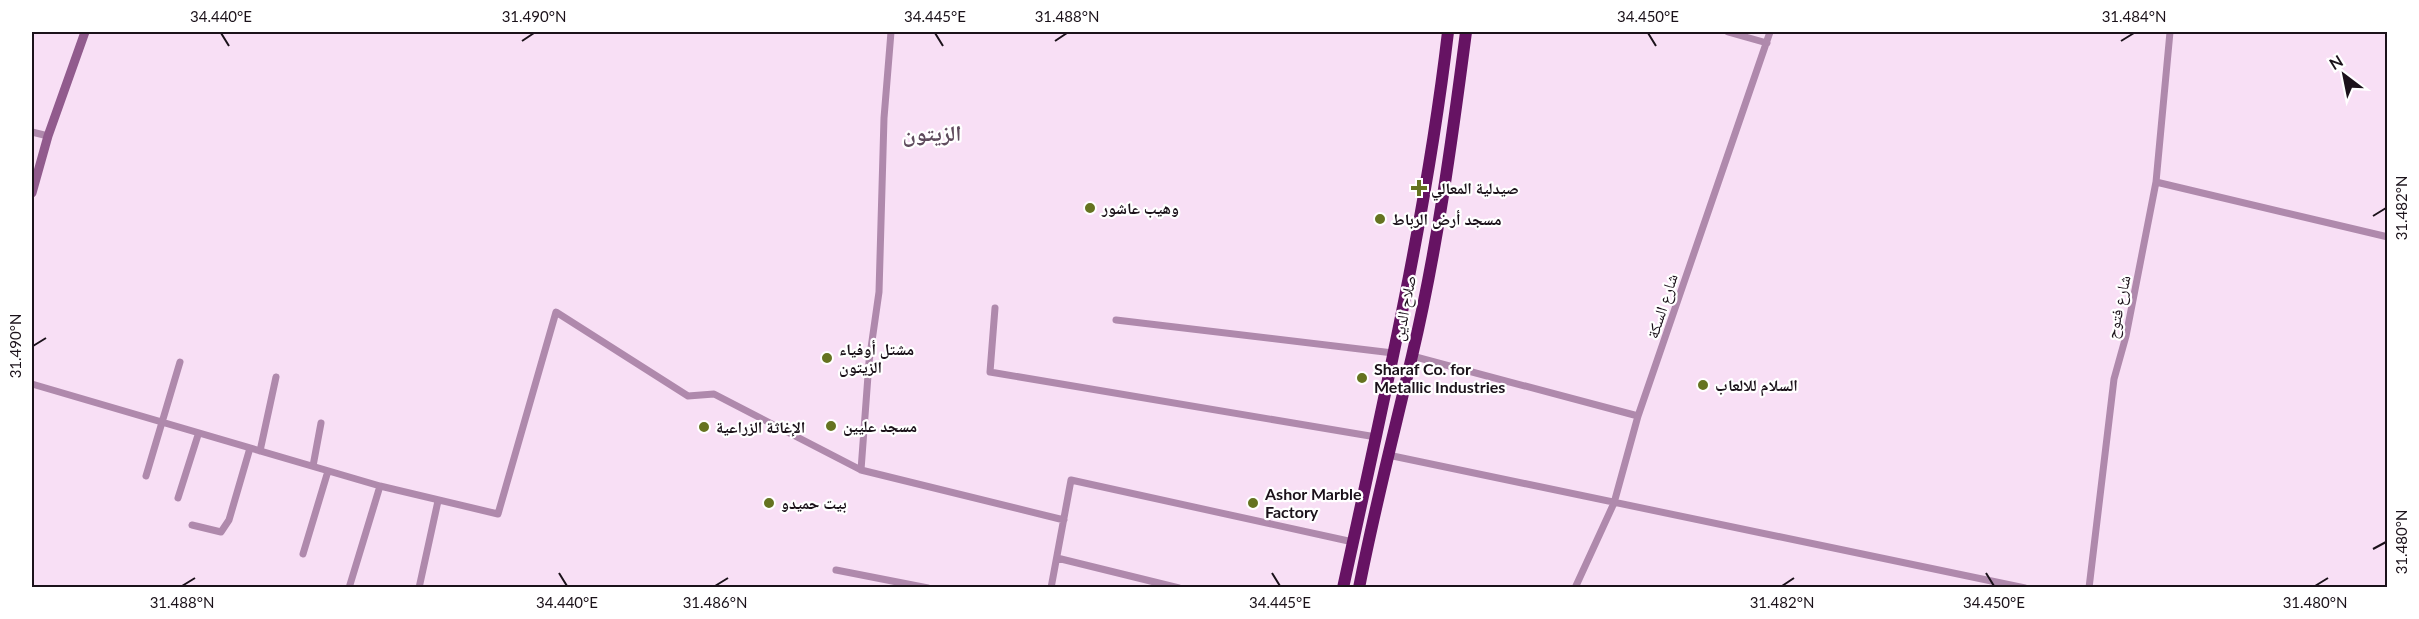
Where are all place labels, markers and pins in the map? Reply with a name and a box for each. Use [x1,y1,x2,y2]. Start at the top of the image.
place label: صيدلية المعالي [1431,178,1519,201]
marker: صيدلية المعالي [1412,181,1426,195]
place label: وهيب عاشور [1101,198,1179,218]
marker: وهيب عاشور [1083,201,1097,215]
place label: مسجد أرض الرباط [1392,209,1501,229]
marker: مسجد أرض الرباط [1373,212,1387,226]
place label: مشتل أوفياء الزيتون [839,339,914,377]
marker: مشتل أوفياء الزيتون [820,351,834,365]
place label: Sharaf Co. for Metallic Industries [1374,359,1505,396]
marker: Sharaf Co. for Metallic Industries [1355,371,1369,385]
place label: السلام للالعاب [1715,375,1798,397]
marker: السلام للالعاب [1696,378,1710,392]
place label: مسجد عليين [843,416,917,436]
place label: الإغاثة الزراعية [716,417,805,437]
marker: مسجد عليين [824,419,838,433]
marker: الإغاثة الزراعية [697,420,711,434]
place label: Ashor Marble Factory [1264,484,1362,521]
place label: بيت حميدو [781,493,847,513]
marker: بيت حميدو [762,496,776,510]
marker: Ashor Marble Factory [1246,496,1260,510]

